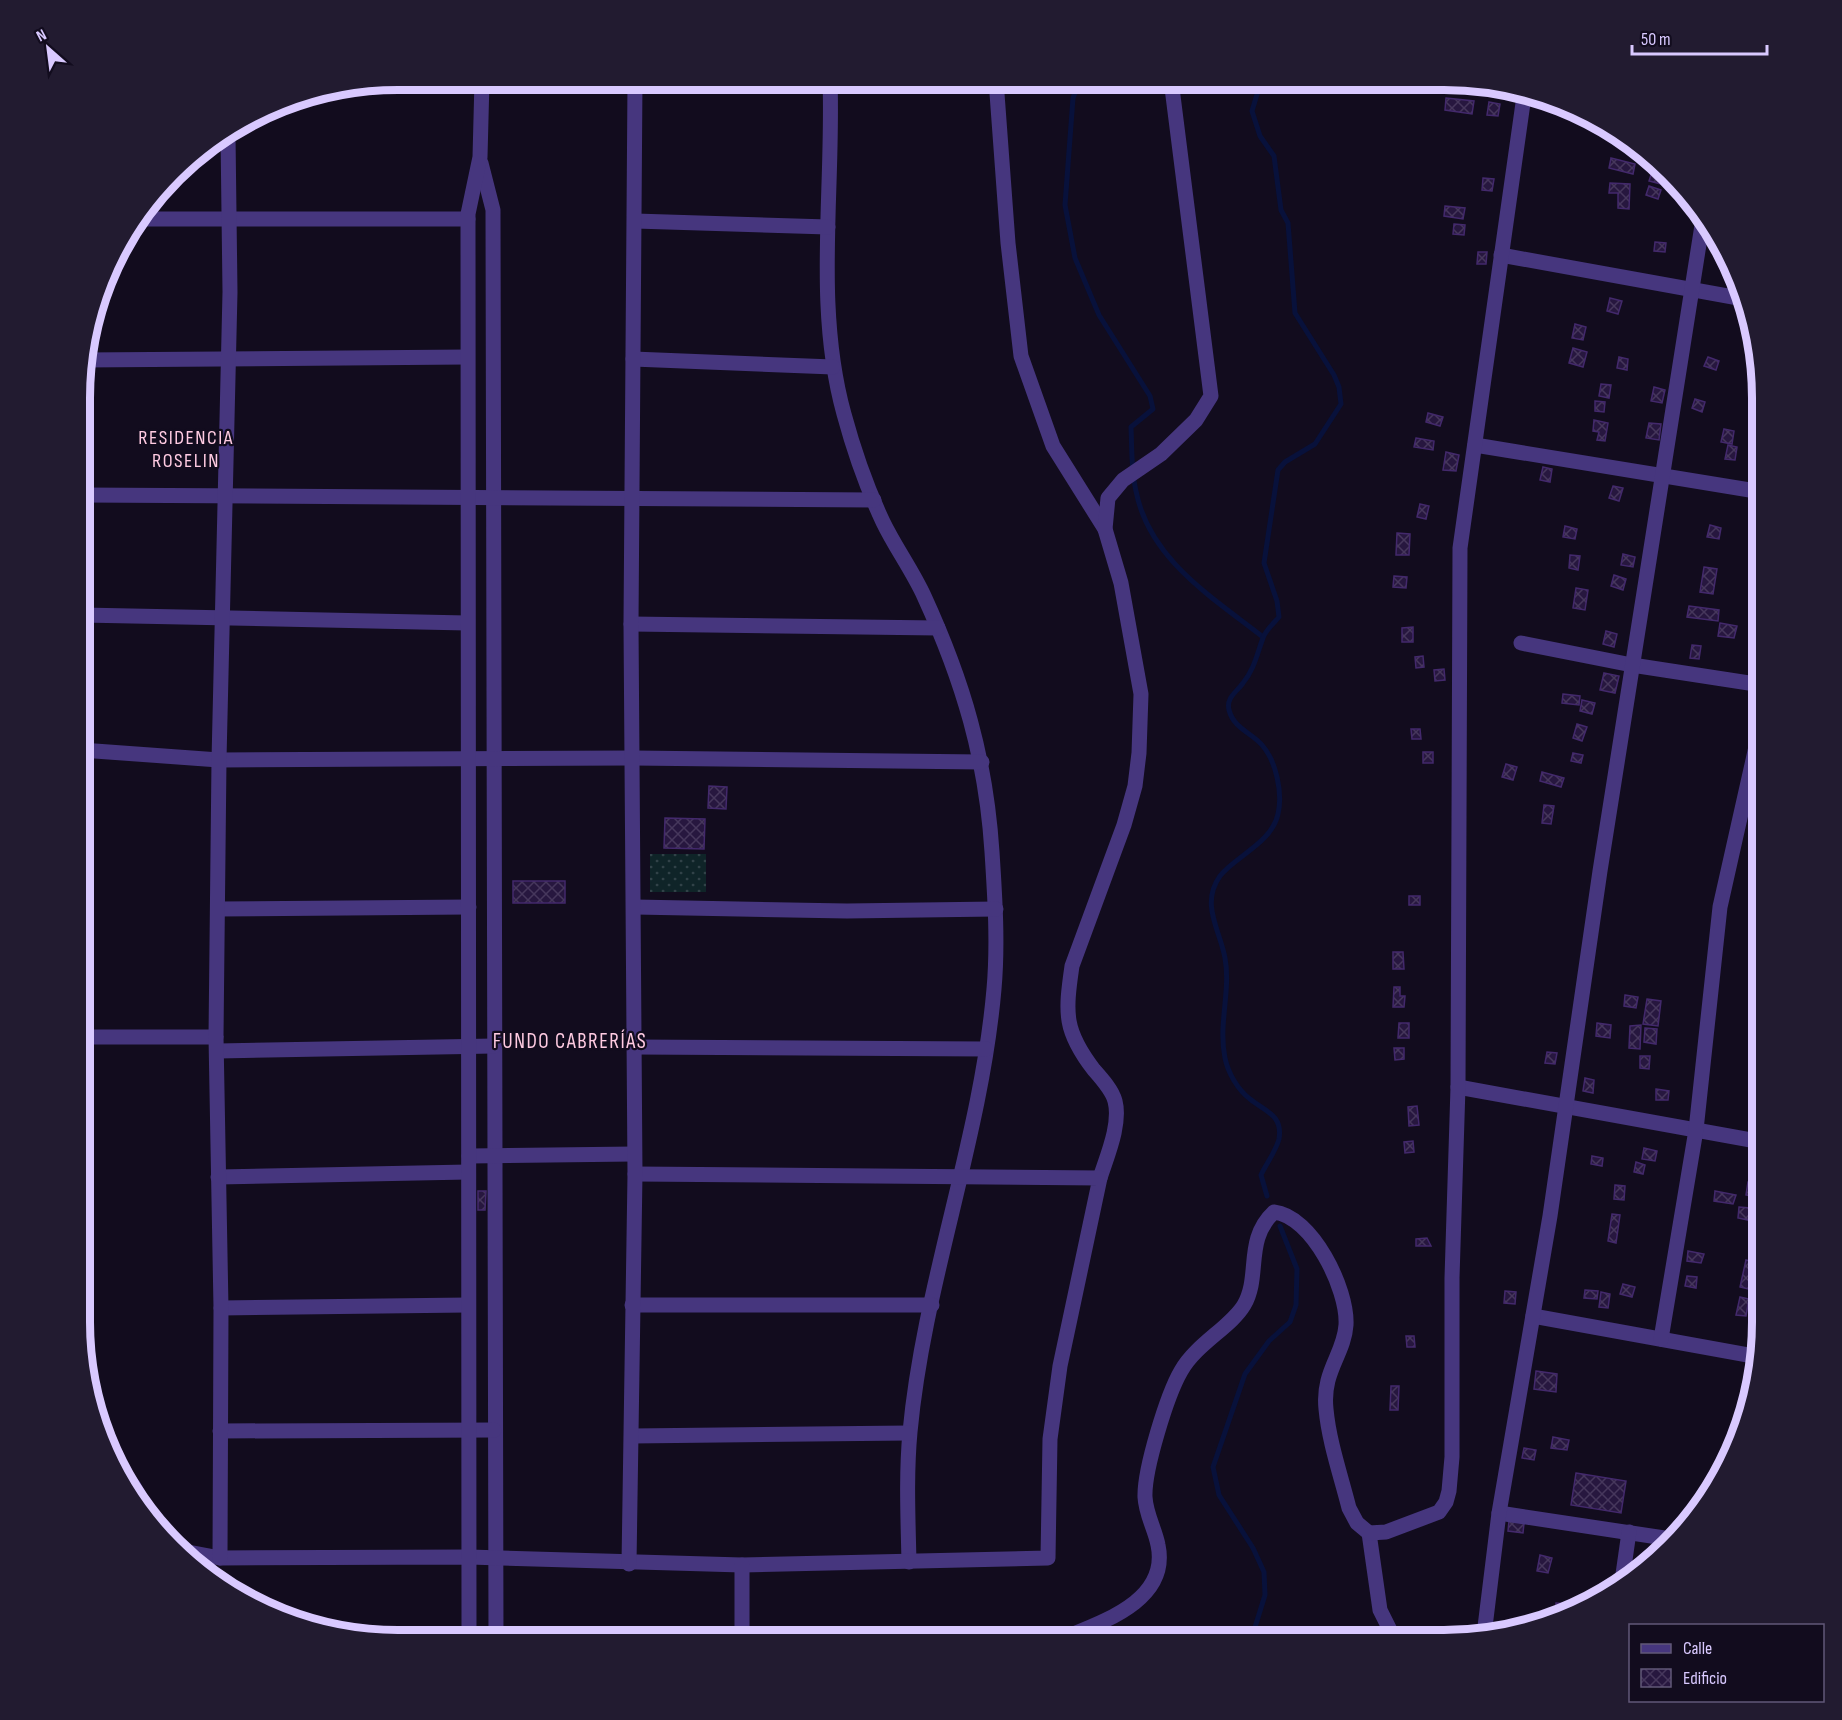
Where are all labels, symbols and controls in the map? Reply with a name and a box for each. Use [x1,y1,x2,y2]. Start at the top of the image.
north arrow [18,18,78,78]
scale bar [1632,18,1767,56]
text: N [33,26,50,46]
text: 50 m [1641,29,1671,50]
district label: RESIDENCIA ROSELIN [138,426,234,473]
district label: FUNDO CABRERÍAS [493,1029,647,1054]
legend [1629,1624,1824,1702]
text: Calle [1683,1638,1712,1659]
text: Edificio [1683,1668,1727,1689]

